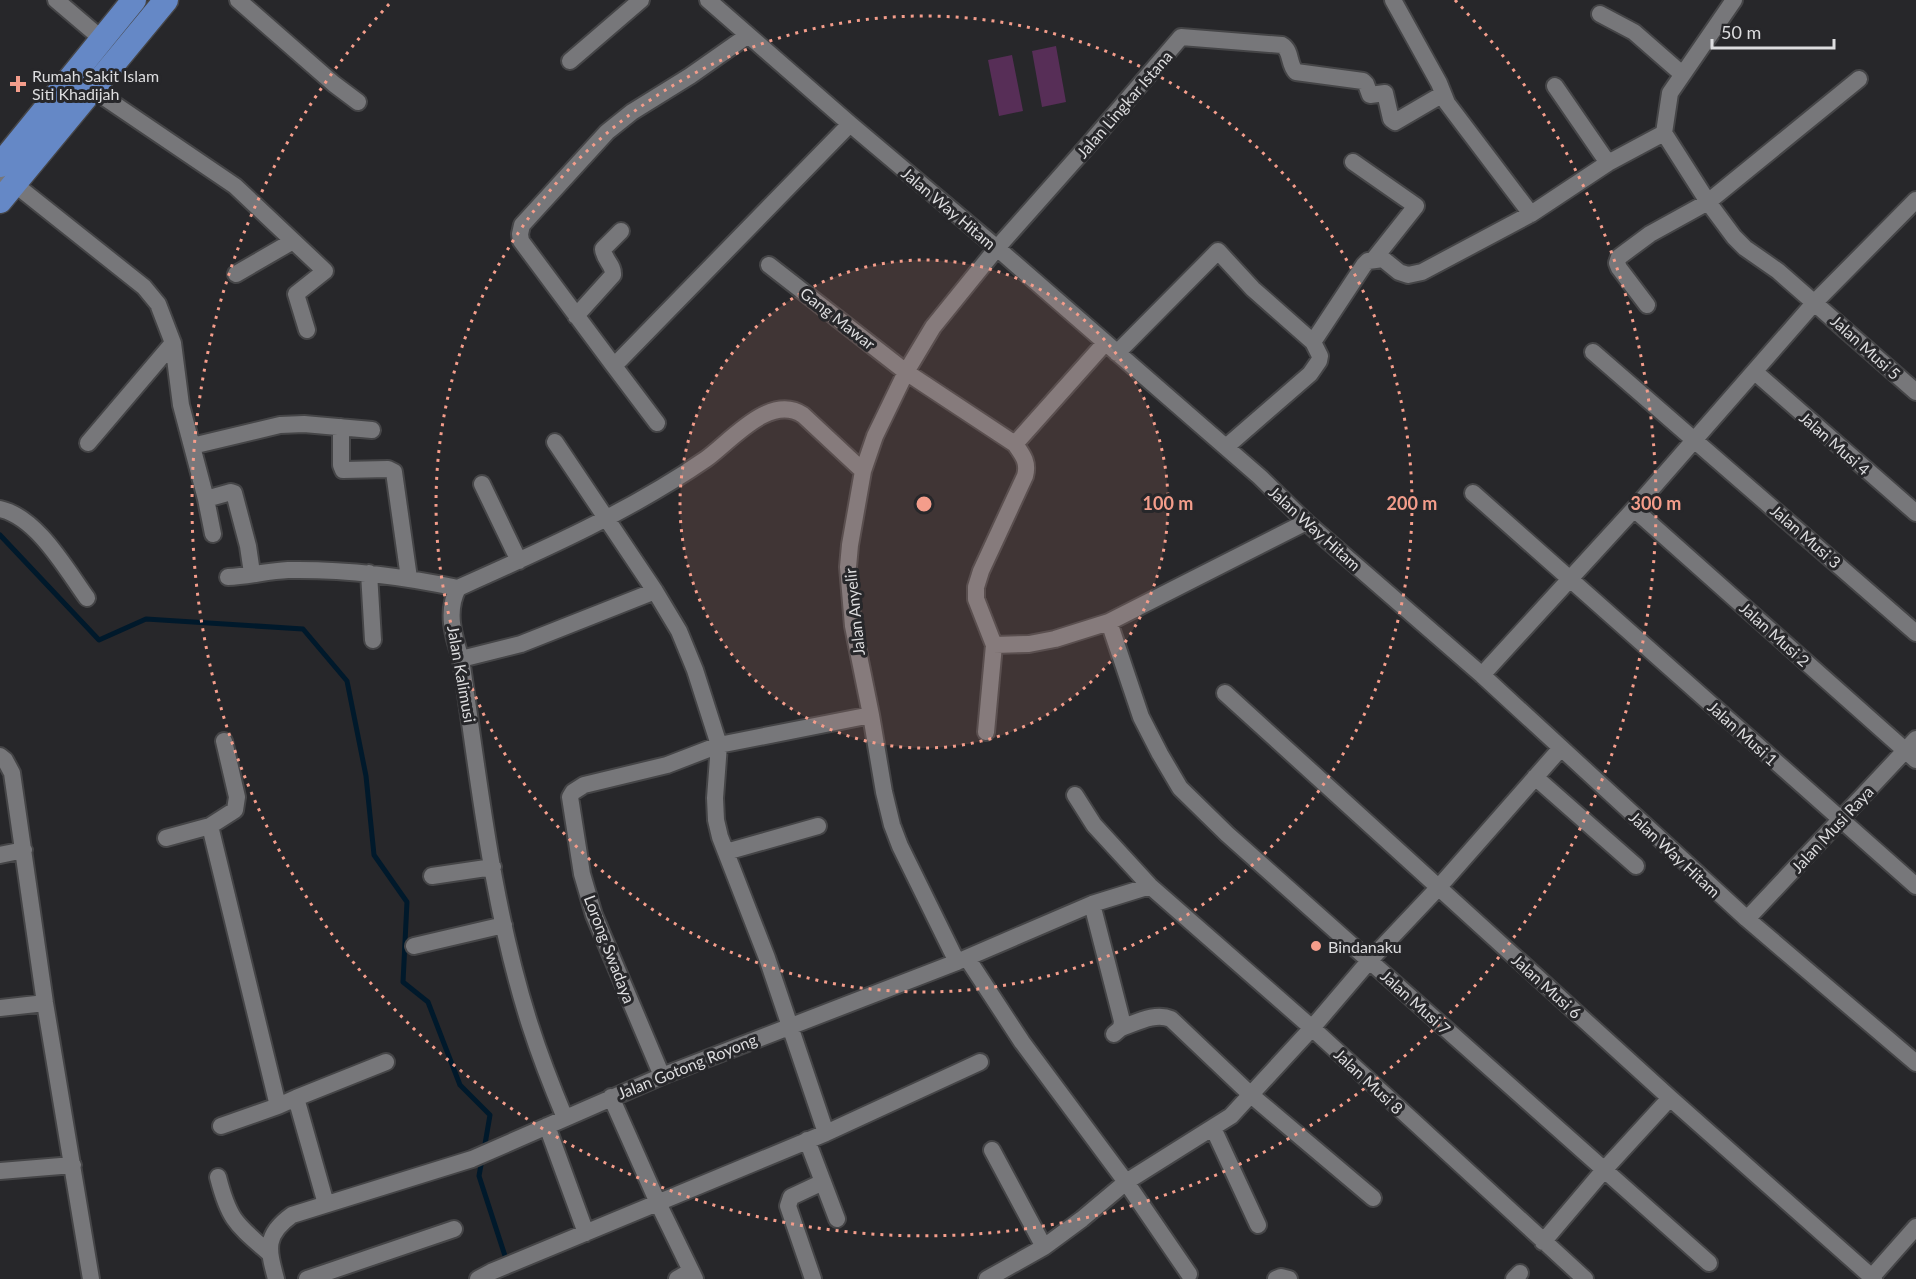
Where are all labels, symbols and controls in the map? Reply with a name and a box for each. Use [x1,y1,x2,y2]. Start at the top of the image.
scale bar [1712,12,1834,50]
text: 50 m [1721,21,1761,43]
street label: Jalan Lingkar Istana [1072,47,1176,161]
place label: Rumah Sakit Islam Siti Khadijah [32,66,159,103]
marker: Rumah Sakit Islam Siti Khadijah [9,75,27,93]
street label: Jalan Way Hitam [898,163,1000,253]
street label: Gang Mawar [797,283,879,353]
street label: Jalan Musi 5 [1827,311,1905,383]
street label: Jalan Musi 4 [1796,407,1874,479]
street label: Jalan Way Hitam [1265,482,1365,574]
text: 100 m [1143,492,1193,514]
text: 200 m [1387,492,1437,514]
text: 300 m [1631,492,1681,514]
centre of rings [914,494,934,514]
street label: Jalan Musi 3 [1767,500,1845,572]
street label: Jalan Anyelir [840,567,868,657]
street label: Jalan Musi 2 [1736,598,1814,670]
street label: Jalan Kalimusi [444,624,480,724]
street label: Jalan Musi 1 [1704,697,1782,769]
street label: Jalan Musi Raya [1787,782,1877,876]
street label: Jalan Way Hitam [1626,807,1724,901]
street label: Lorong Swadaya [581,892,639,1006]
place label: Bindanaku [1328,937,1402,956]
marker: Bindanaku [1309,939,1323,953]
street label: Jalan Musi 6 [1508,950,1586,1022]
street label: Jalan Musi 7 [1377,966,1455,1038]
street label: Jalan Gotong Royong [615,1029,759,1103]
street label: Jalan Musi 8 [1331,1044,1407,1118]

